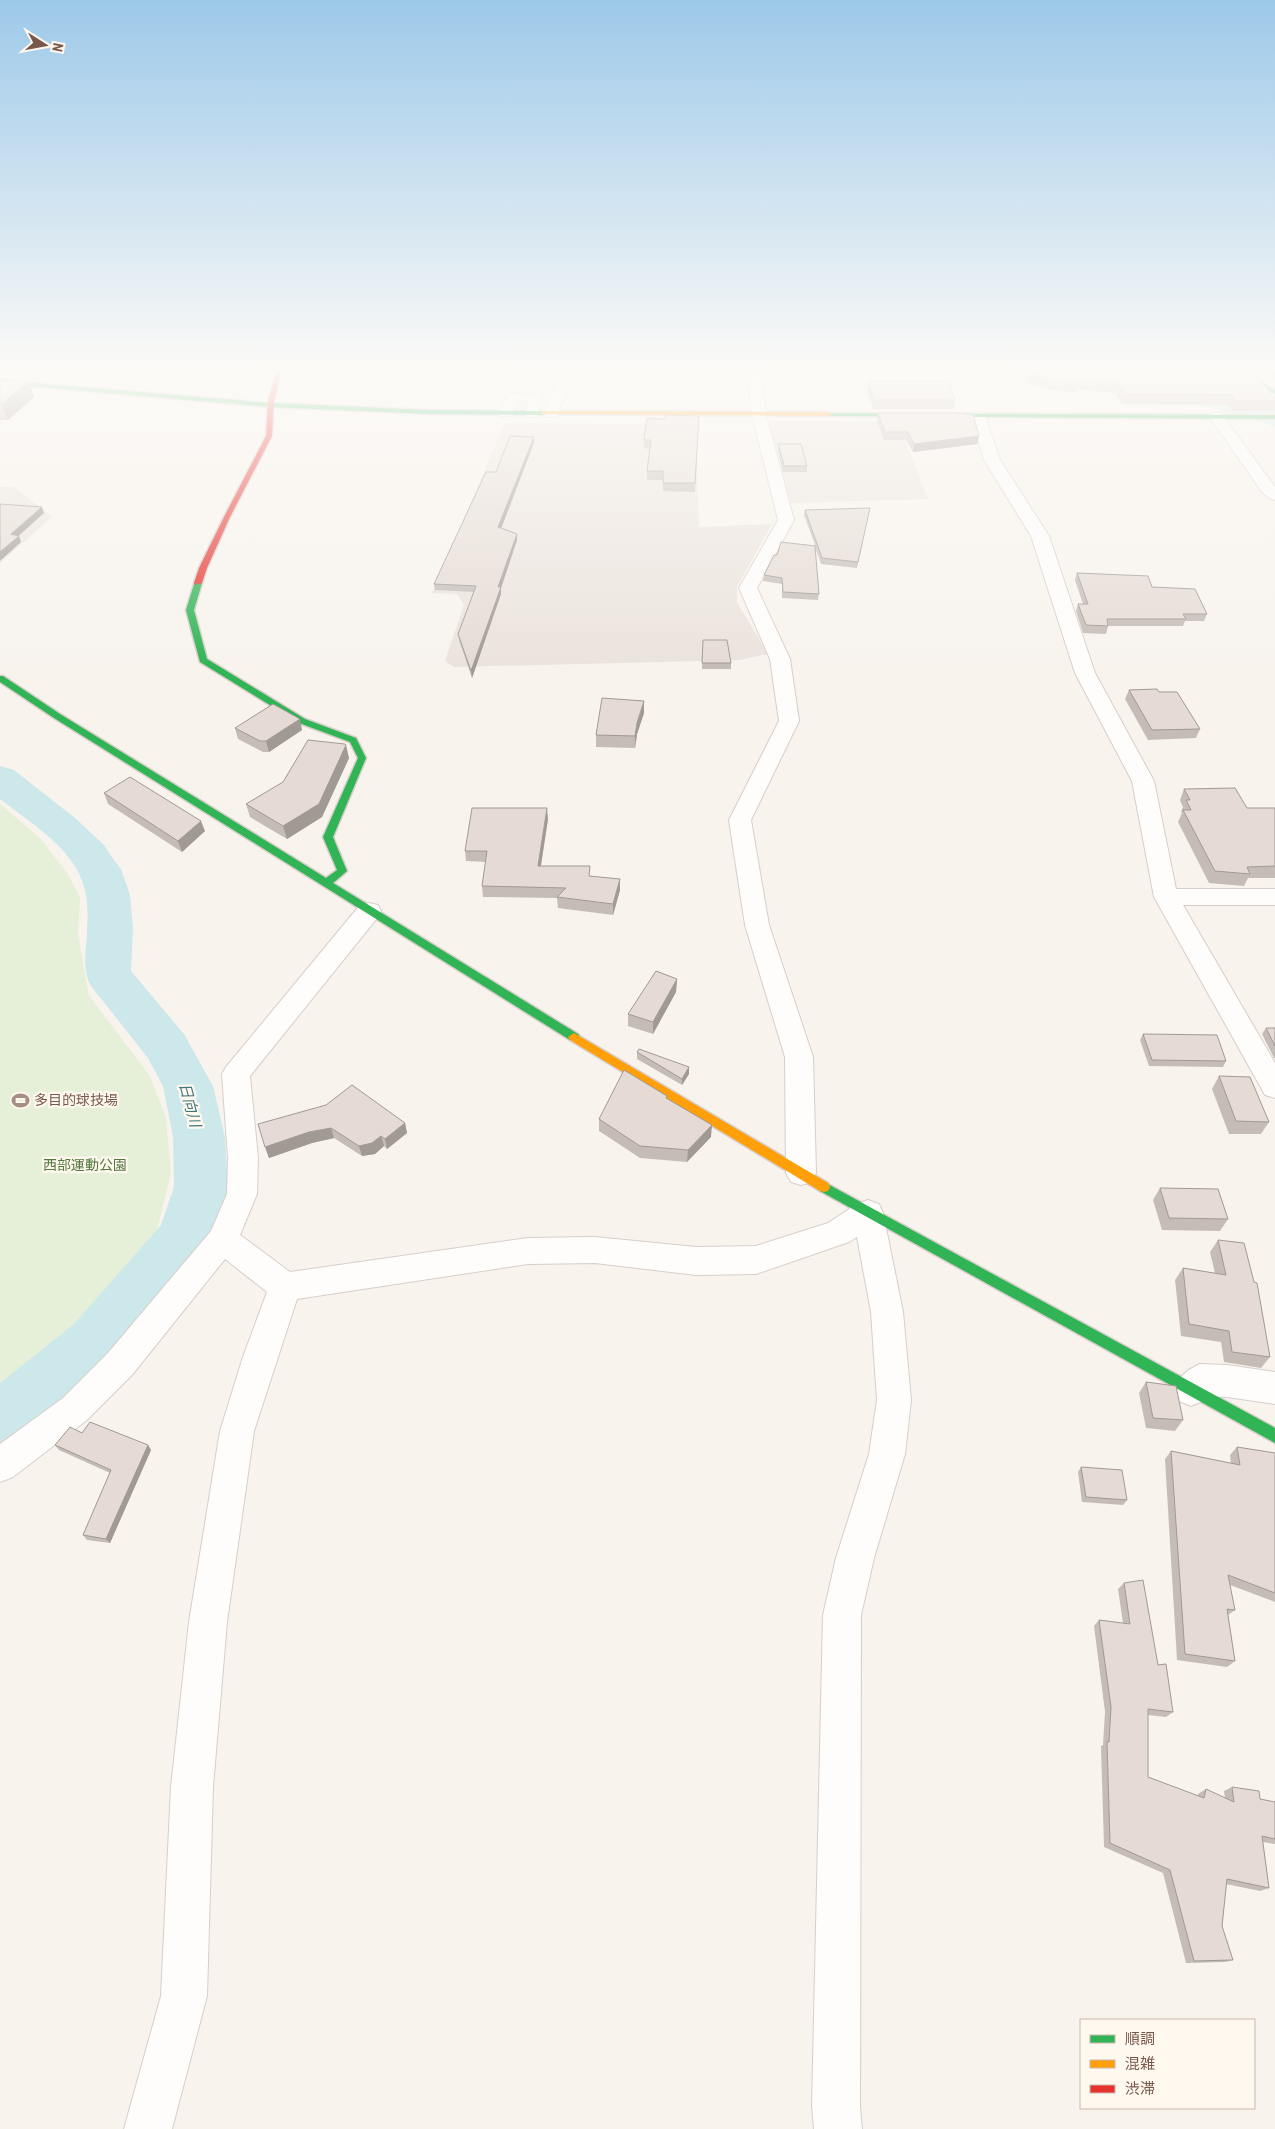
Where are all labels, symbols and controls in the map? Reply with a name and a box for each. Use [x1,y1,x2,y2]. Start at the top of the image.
north arrow [20,20,70,70]
text: N [49,42,66,53]
water label: 日向川 [175,1081,205,1131]
sports icon: 多目的球技場 [10,1090,30,1110]
place label: 多目的球技場 [34,1092,118,1108]
park label: 西部運動公園 [43,1157,127,1173]
legend [1080,2019,1255,2109]
text: 順調 [1125,2030,1155,2048]
text: 混雑 [1125,2055,1155,2073]
text: 渋滞 [1125,2080,1155,2098]

